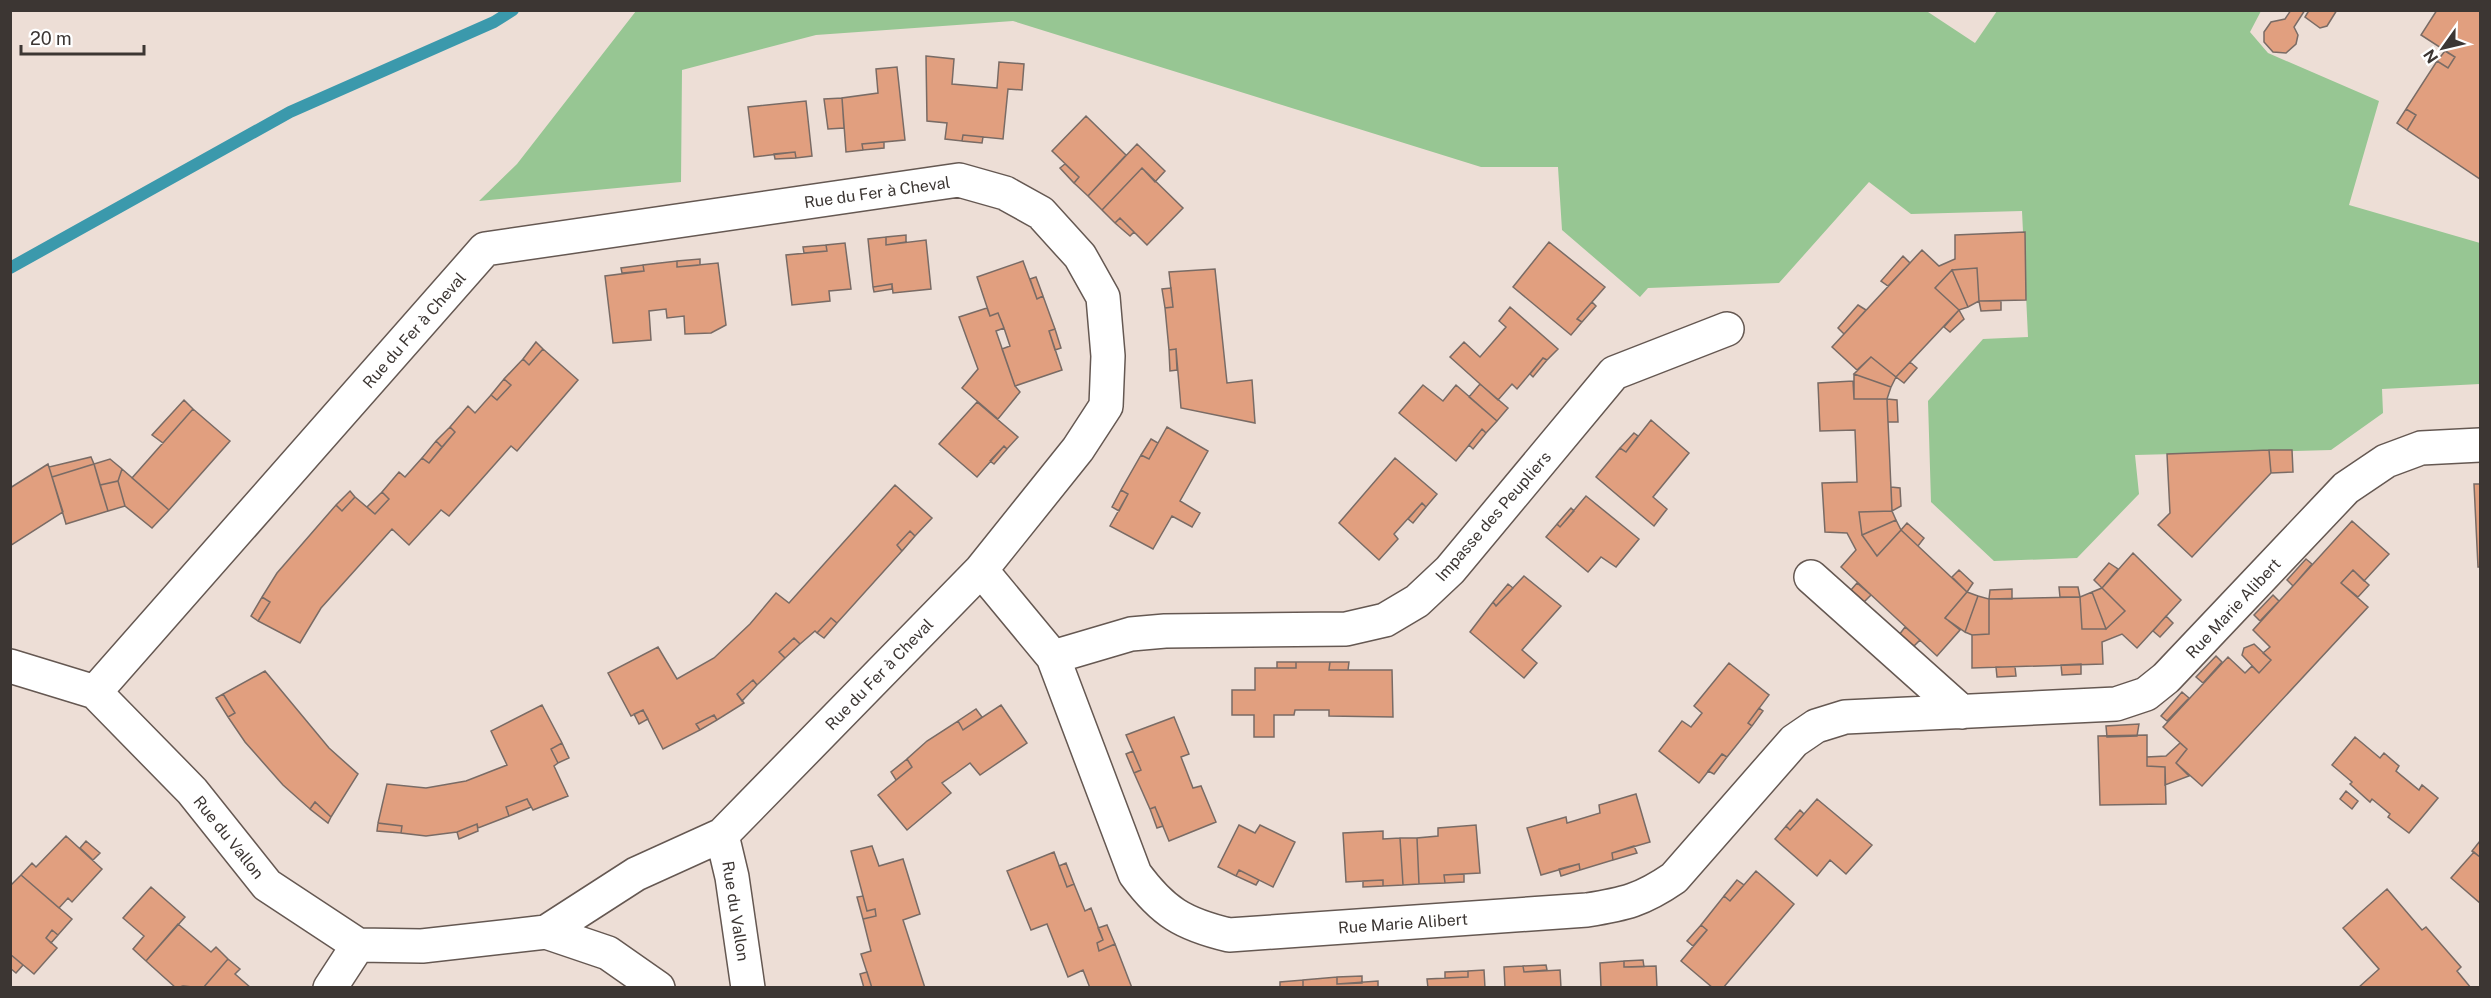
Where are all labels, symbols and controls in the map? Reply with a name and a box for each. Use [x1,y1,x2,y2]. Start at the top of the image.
scale bar [21,18,144,56]
north arrow [2413,18,2473,78]
text: 20 m [30,28,72,49]
text: N [2420,46,2442,67]
street label: Rue du Fer à Cheval [803,173,951,212]
street label: Rue du Fer à Cheval [359,268,470,392]
street label: Impasse des Peupliers [1432,447,1555,585]
street label: Rue Marie Alibert [2182,554,2285,662]
street label: Rue du Fer à Cheval [821,615,937,734]
street label: Rue du Vallon [189,792,268,883]
street label: Rue du Vallon [718,860,753,963]
street label: Rue Marie Alibert [1338,909,1468,938]

